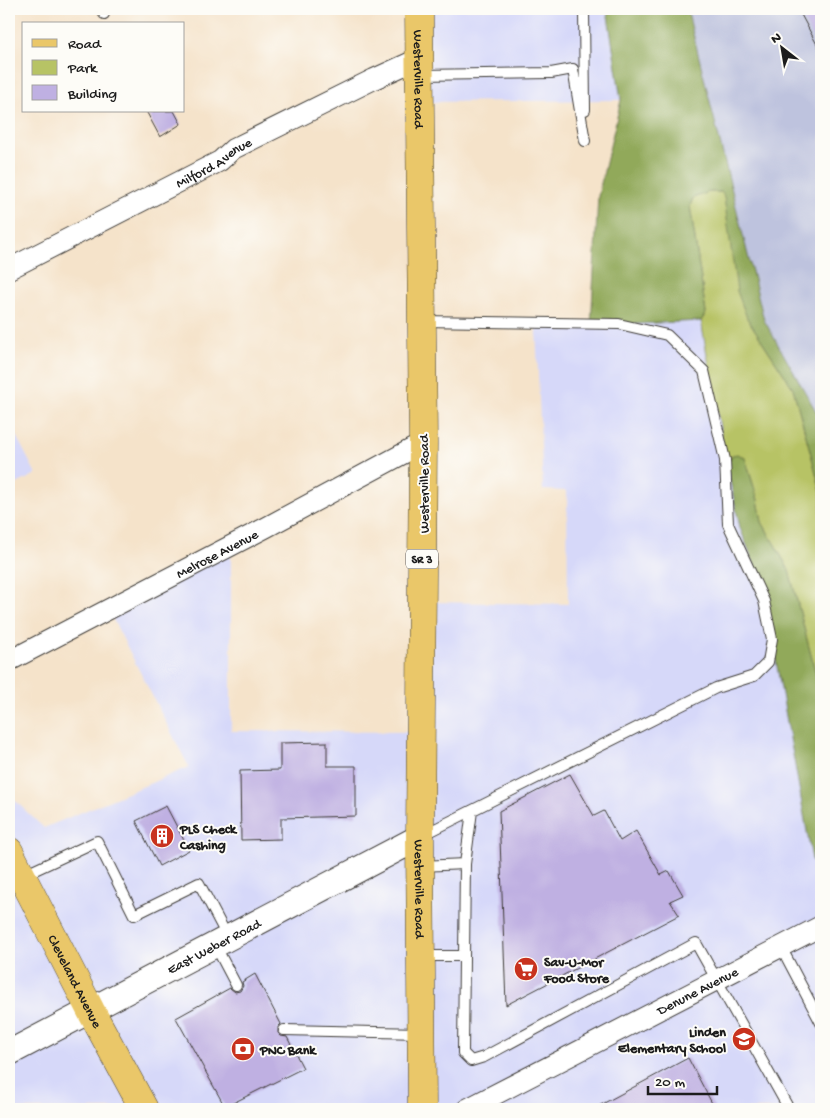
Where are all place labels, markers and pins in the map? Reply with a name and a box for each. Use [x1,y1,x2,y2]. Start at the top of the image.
place label: PLS Check Cashing [179,822,238,855]
building icon: PLS Check Cashing [149,823,175,849]
place label: Sav-U-Mor Food Store [543,955,610,988]
supermarket icon: Sav-U-Mor Food Store [513,956,539,982]
place label: Linden Elementary School [618,1025,726,1058]
school or university icon: Linden Elementary School [731,1026,757,1052]
bank icon: PNC Bank [230,1036,256,1062]
place label: PNC Bank [259,1043,317,1060]

